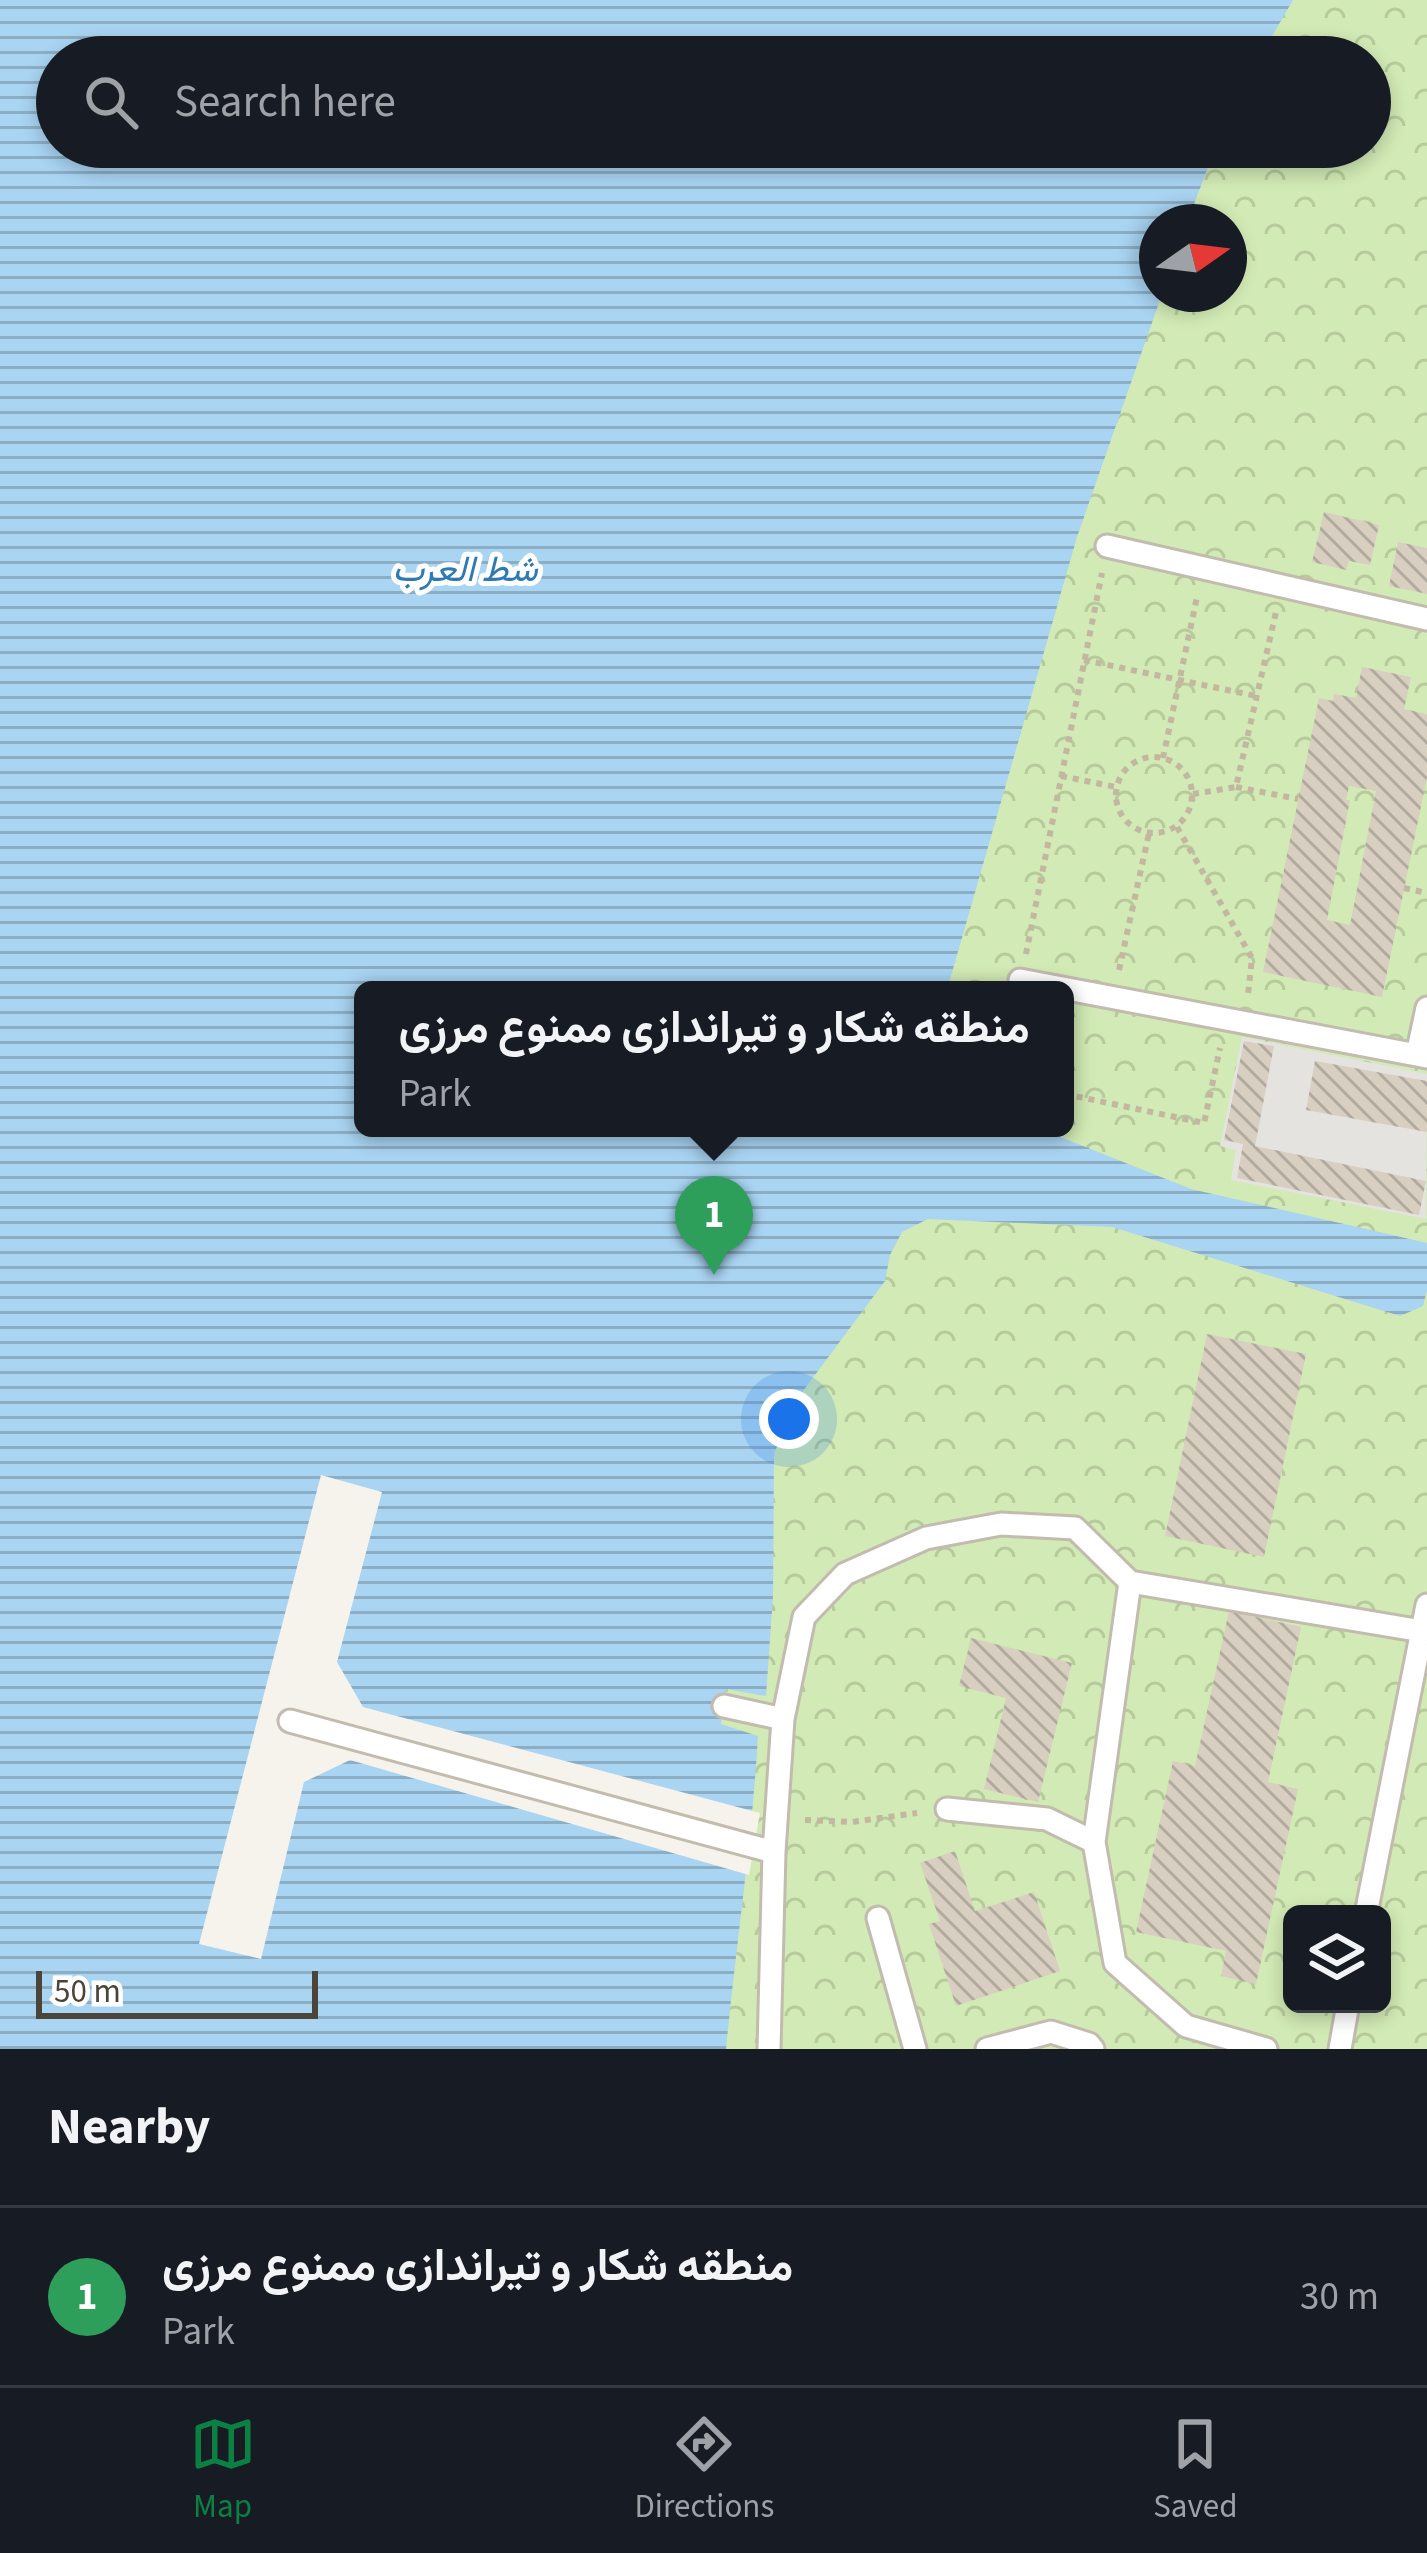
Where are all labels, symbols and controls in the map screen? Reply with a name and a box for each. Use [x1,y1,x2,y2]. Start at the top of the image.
search box [36,36,1391,168]
icon: search [78,69,144,135]
text: Search here [174,70,396,134]
north arrow [1139,204,1247,312]
water label: شط العرب [393,544,539,595]
popup [354,981,1074,1137]
text: منطقه شکار و تیراندازی ممنوع مرزی [398,996,1030,1060]
text: Park [398,1066,471,1122]
pin: 1 [675,1176,753,1275]
your location [759,1389,819,1449]
map controls [1283,1905,1391,2013]
button: layers [1283,1905,1391,2013]
scale bar [36,1965,318,2018]
text: 50 m [54,1968,121,2015]
text: Nearby [48,2091,210,2163]
text: منطقه شکار و تیراندازی ممنوع مرزی [162,2234,793,2298]
text: 1 [77,2269,97,2325]
text: 30 m [1300,2269,1379,2325]
text: Park [162,2304,235,2360]
tab: Map [190,2411,256,2530]
tab: Directions [635,2411,774,2530]
tab: Saved [1153,2411,1237,2530]

